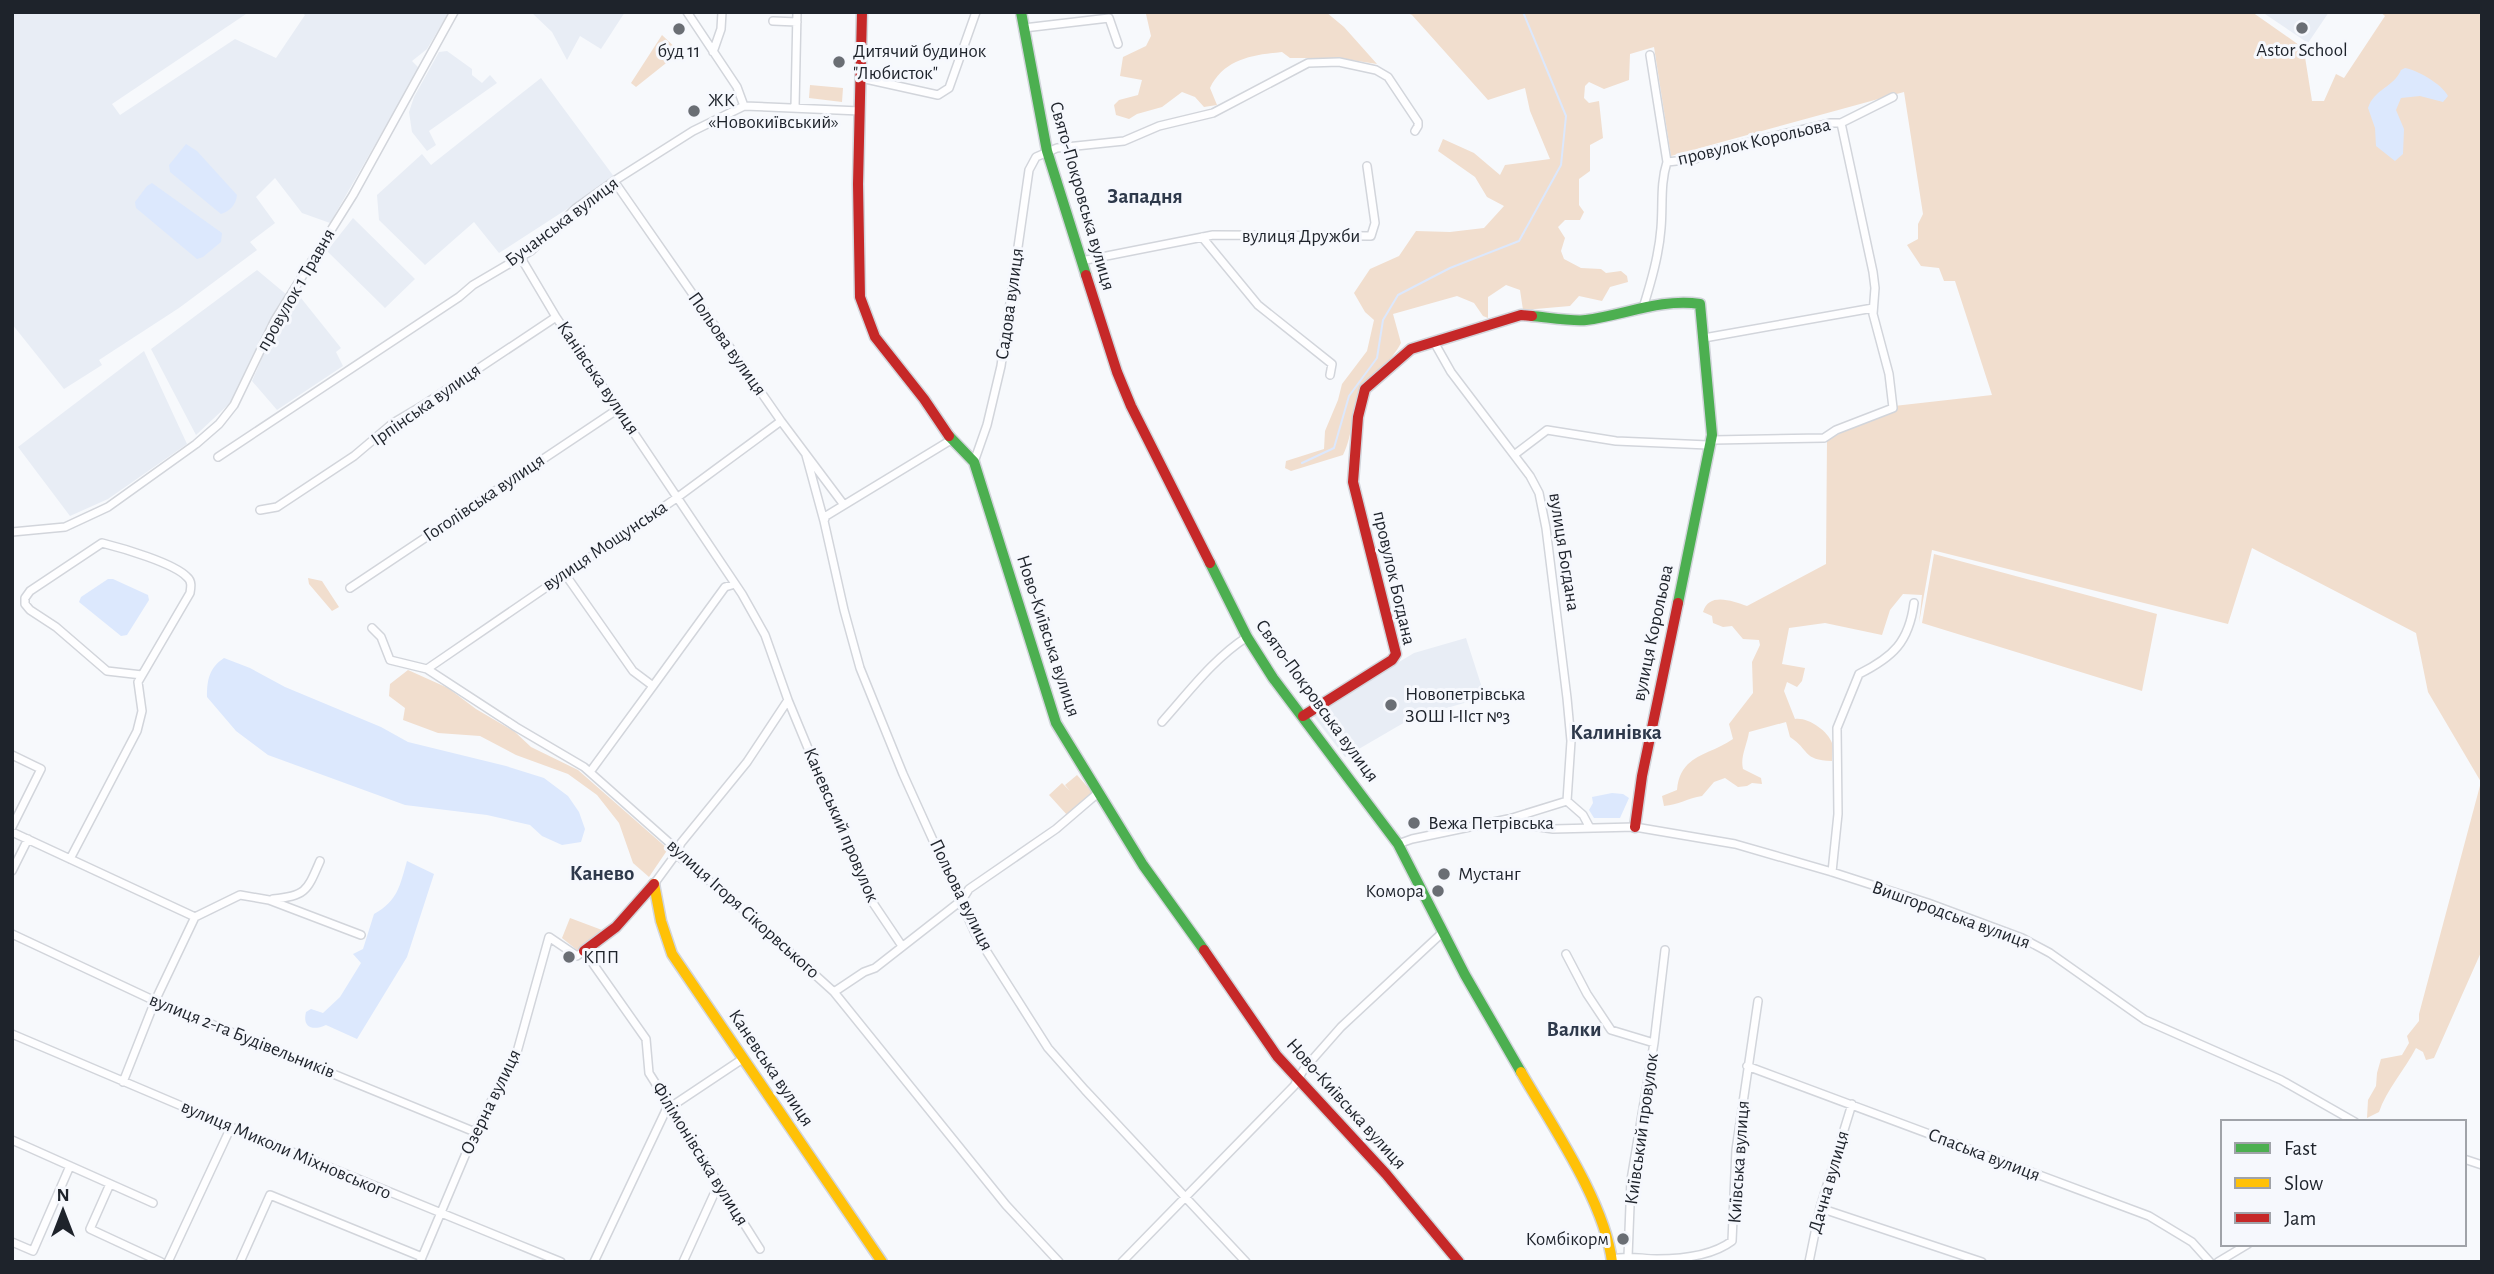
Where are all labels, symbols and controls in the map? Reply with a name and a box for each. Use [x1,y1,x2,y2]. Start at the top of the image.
marker: Astor School [2294,20,2310,36]
marker: буд 11 [671,21,687,37]
place label: Astor School [2256,41,2348,60]
place label: буд 11 [658,42,700,61]
place label: Дитячий будинок "Любисток" [853,42,987,83]
marker: Дитячий будинок "Любисток" [831,54,847,70]
place label: ЖК «Новокиївський» [708,91,839,132]
street label: Свято-Покровська вулиця [1046,99,1118,293]
marker: ЖК «Новокиївський» [686,103,702,119]
street label: провулок Корольова [1676,115,1833,169]
street label: Бучанська вулиця [502,173,622,271]
district label: Западня [1107,186,1183,207]
street label: провулок 1 Травня [253,226,339,354]
street label: вулиця Дружби [1242,227,1360,246]
street label: Садова вулиця [993,247,1027,361]
street label: Польова вулиця [684,289,770,399]
street label: Канівська вулиця [553,318,643,438]
street label: Ірпінська вулиця [368,360,484,450]
street label: Гоголівська вулиця [420,450,548,546]
street label: вулиця Богдана [1545,491,1583,613]
street label: вулиця Мощунська [539,497,671,595]
street label: провулок Богдана [1369,509,1419,647]
street label: Ново-Київська вулиця [1013,553,1083,719]
street label: вулиця Корольова [1629,563,1677,703]
street label: Свято-Покровська вулиця [1252,616,1382,786]
place label: Новопетрівська ЗОШ I-IIст №3 [1405,685,1526,726]
marker: Новопетрівська ЗОШ I-IIст №3 [1383,697,1399,713]
district label: Калинівка [1570,722,1662,743]
street label: Каневський провулок [800,745,882,905]
place label: Вежа Петрівська [1428,814,1554,833]
marker: Вежа Петрівська [1406,815,1422,831]
street label: вулиця Ігоря Сікорвського [663,836,823,982]
street label: Польова вулиця [926,836,996,954]
district label: Канево [570,863,634,884]
place label: Мустанг [1458,865,1521,884]
marker: Мустанг [1436,866,1452,882]
street label: Вишгородська вулиця [1869,878,2033,952]
place label: Комора [1365,882,1424,901]
marker: Комора [1430,883,1446,899]
place label: КПП [583,948,619,967]
marker: КПП [561,949,577,965]
street label: вулиця 2-га Будівельників [147,990,338,1082]
street label: Каневська вулиця [725,1006,817,1130]
district label: Валки [1547,1019,1601,1040]
street label: Ново-Київська вулиця [1282,1035,1410,1173]
street label: Озерна вулиця [457,1046,525,1158]
street label: Київський провулок [1622,1052,1662,1206]
street label: Філімонівська вулиця [648,1079,752,1229]
street label: вулиця Миколи Міхновського [178,1097,394,1203]
street label: Київська вулиця [1725,1100,1753,1224]
legend [2221,1120,2466,1246]
street label: Спаська вулиця [1925,1125,2043,1185]
street label: Дачна вулиця [1805,1129,1853,1235]
text: Fast [2284,1138,2317,1159]
text: Slow [2284,1173,2323,1194]
north arrow [28,1176,98,1246]
text: N [56,1186,70,1205]
text: Jam [2284,1208,2316,1229]
place label: Комбікорм [1525,1230,1609,1249]
marker: Комбікорм [1615,1231,1631,1247]

